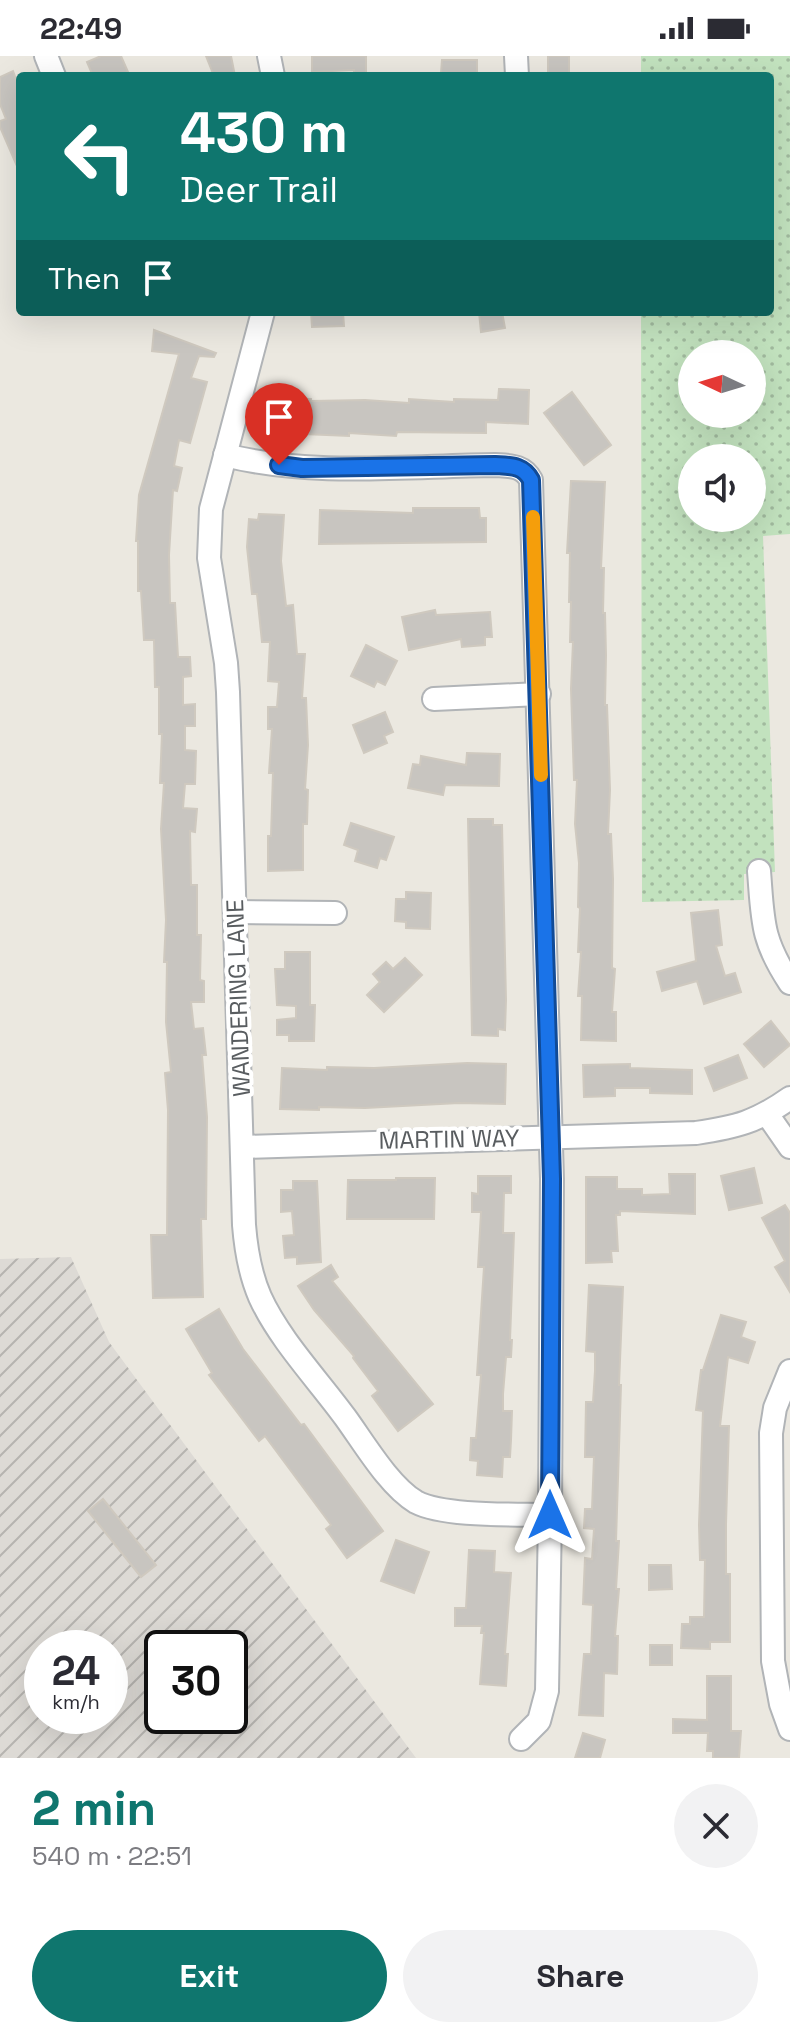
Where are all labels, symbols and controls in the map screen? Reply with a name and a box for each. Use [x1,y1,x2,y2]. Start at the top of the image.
text: 22:49 [40,9,122,48]
text: 430 m [180,97,348,168]
icon: left [48,104,152,208]
text: Deer Trail [180,167,338,213]
icon: arrive [136,256,180,300]
text: Then [48,259,120,298]
north arrow [678,340,766,428]
map controls [678,340,766,532]
pin [245,383,313,465]
icon: arrive [257,395,301,439]
button: sound [678,444,766,532]
street label: WANDERING LANE [219,899,257,1097]
street label: MARTIN WAY [378,1122,520,1156]
position arrow [508,1473,592,1557]
speed limit sign: 30 [144,1630,248,1734]
text: 24 [52,1646,100,1697]
text: km/h [52,1689,100,1715]
text: 2 min [32,1778,156,1839]
button: close [674,1784,758,1868]
text: 540 m · 22:51 [32,1839,192,1873]
button: Exit [32,1930,387,2022]
button: Share [403,1930,758,2022]

